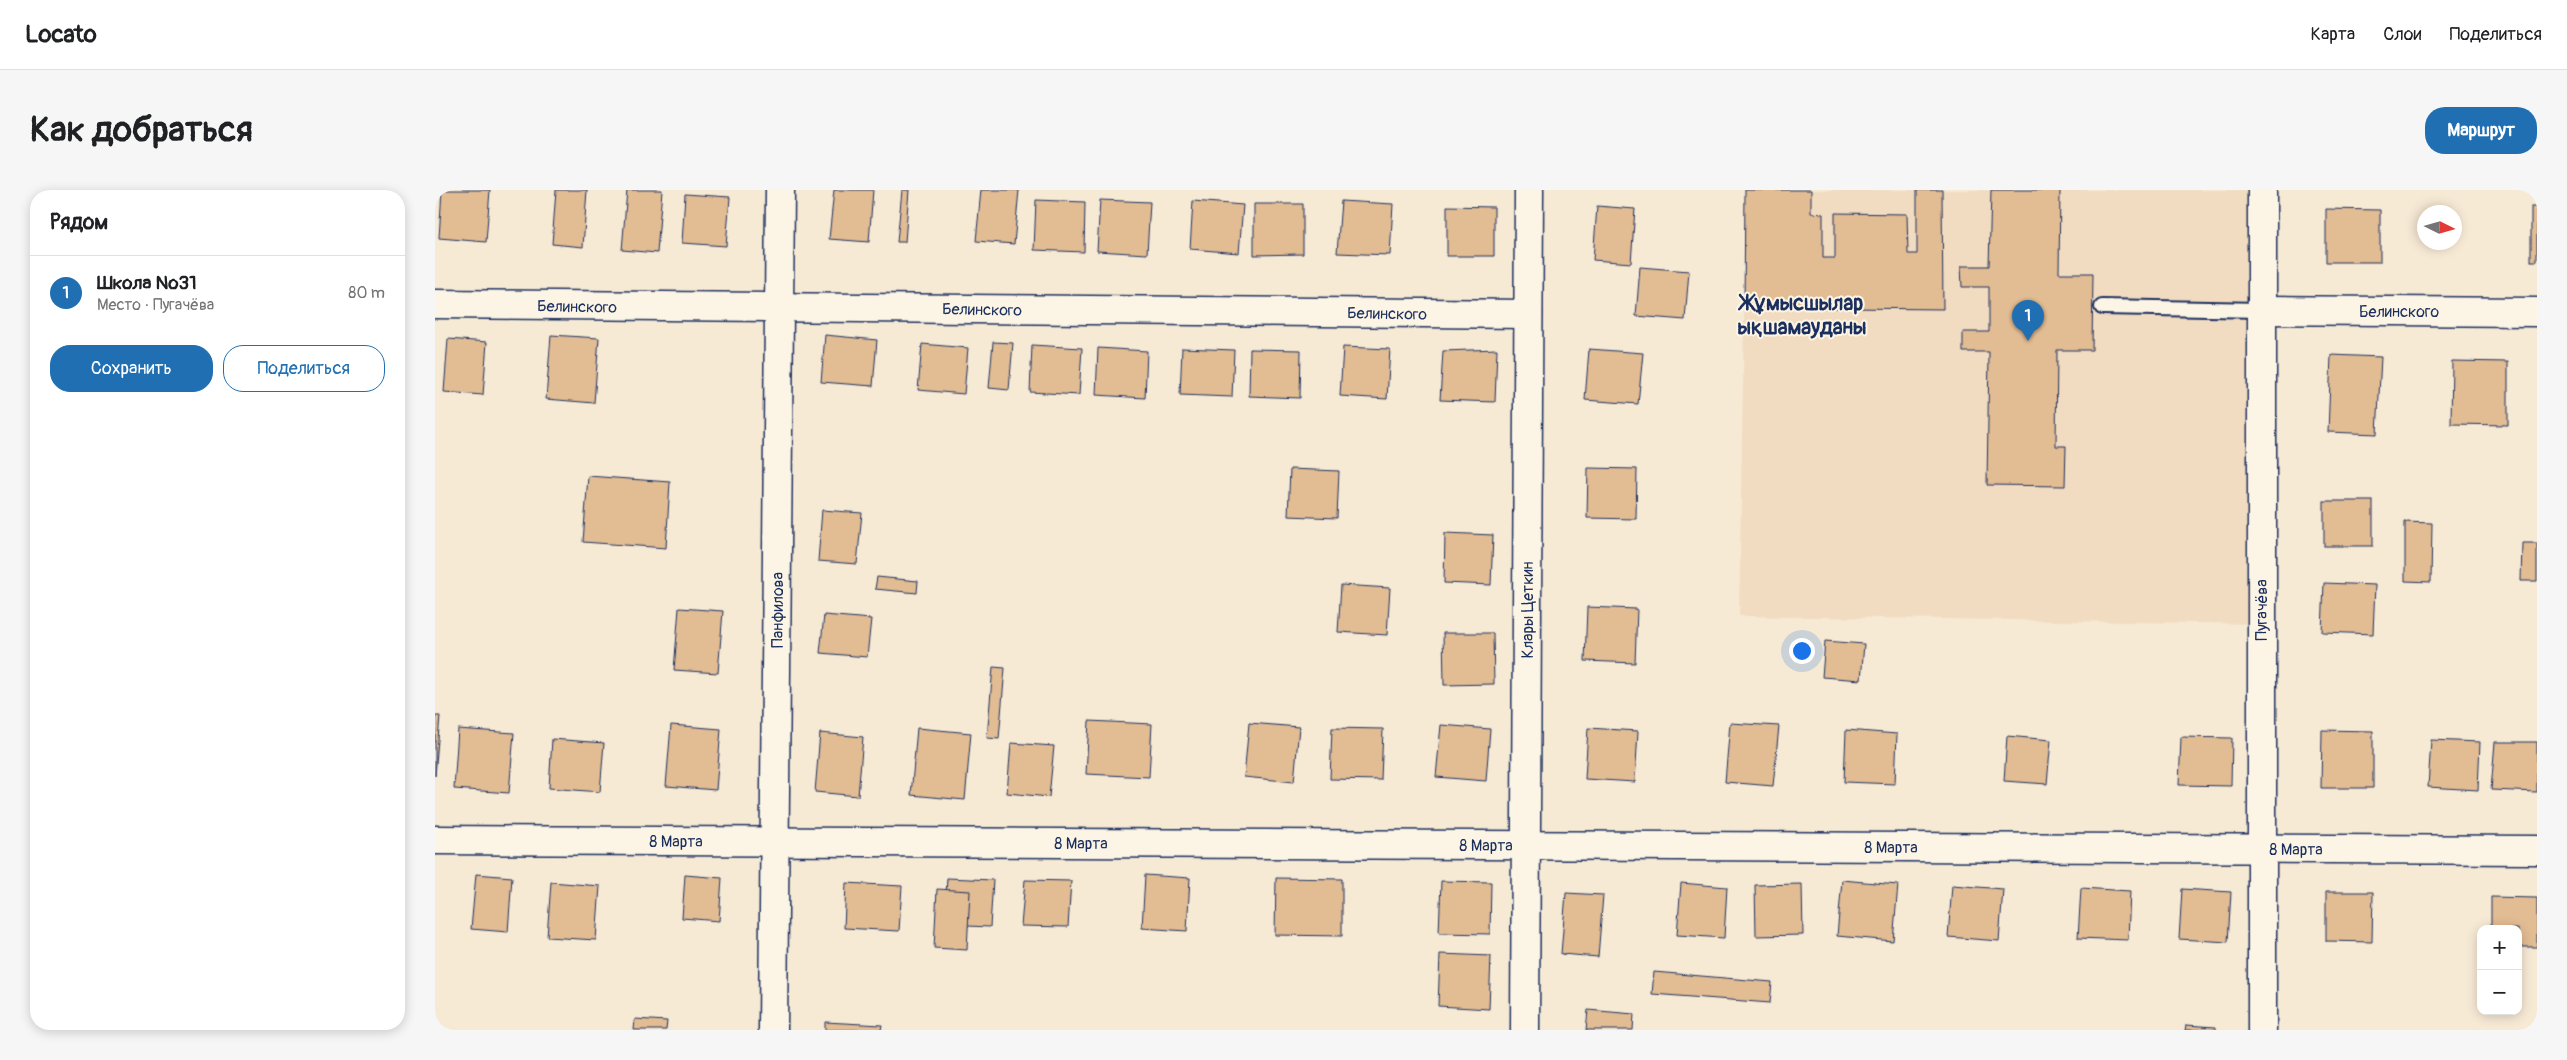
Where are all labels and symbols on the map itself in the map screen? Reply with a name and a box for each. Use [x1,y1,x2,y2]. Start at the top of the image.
north arrow [2417,205,2462,250]
district label: Жұмысшылар ықшамауданы [1737,290,1866,341]
street label: Белинского [537,296,618,318]
street label: Белинского [942,299,1023,321]
pin: 1 [2012,300,2044,341]
street label: Белинского [2359,302,2439,322]
street label: Белинского [1347,303,1428,325]
street label: Клары Цеткин [1518,561,1538,659]
street label: Панфилова [768,572,788,648]
street label: Пугачёва [2252,579,2272,641]
your location [1789,638,1815,664]
street label: 8 Марта [649,832,703,852]
street label: 8 Марта [1054,834,1108,854]
street label: 8 Марта [1459,836,1513,856]
street label: 8 Марта [1864,838,1918,858]
street label: 8 Марта [2269,840,2323,860]

